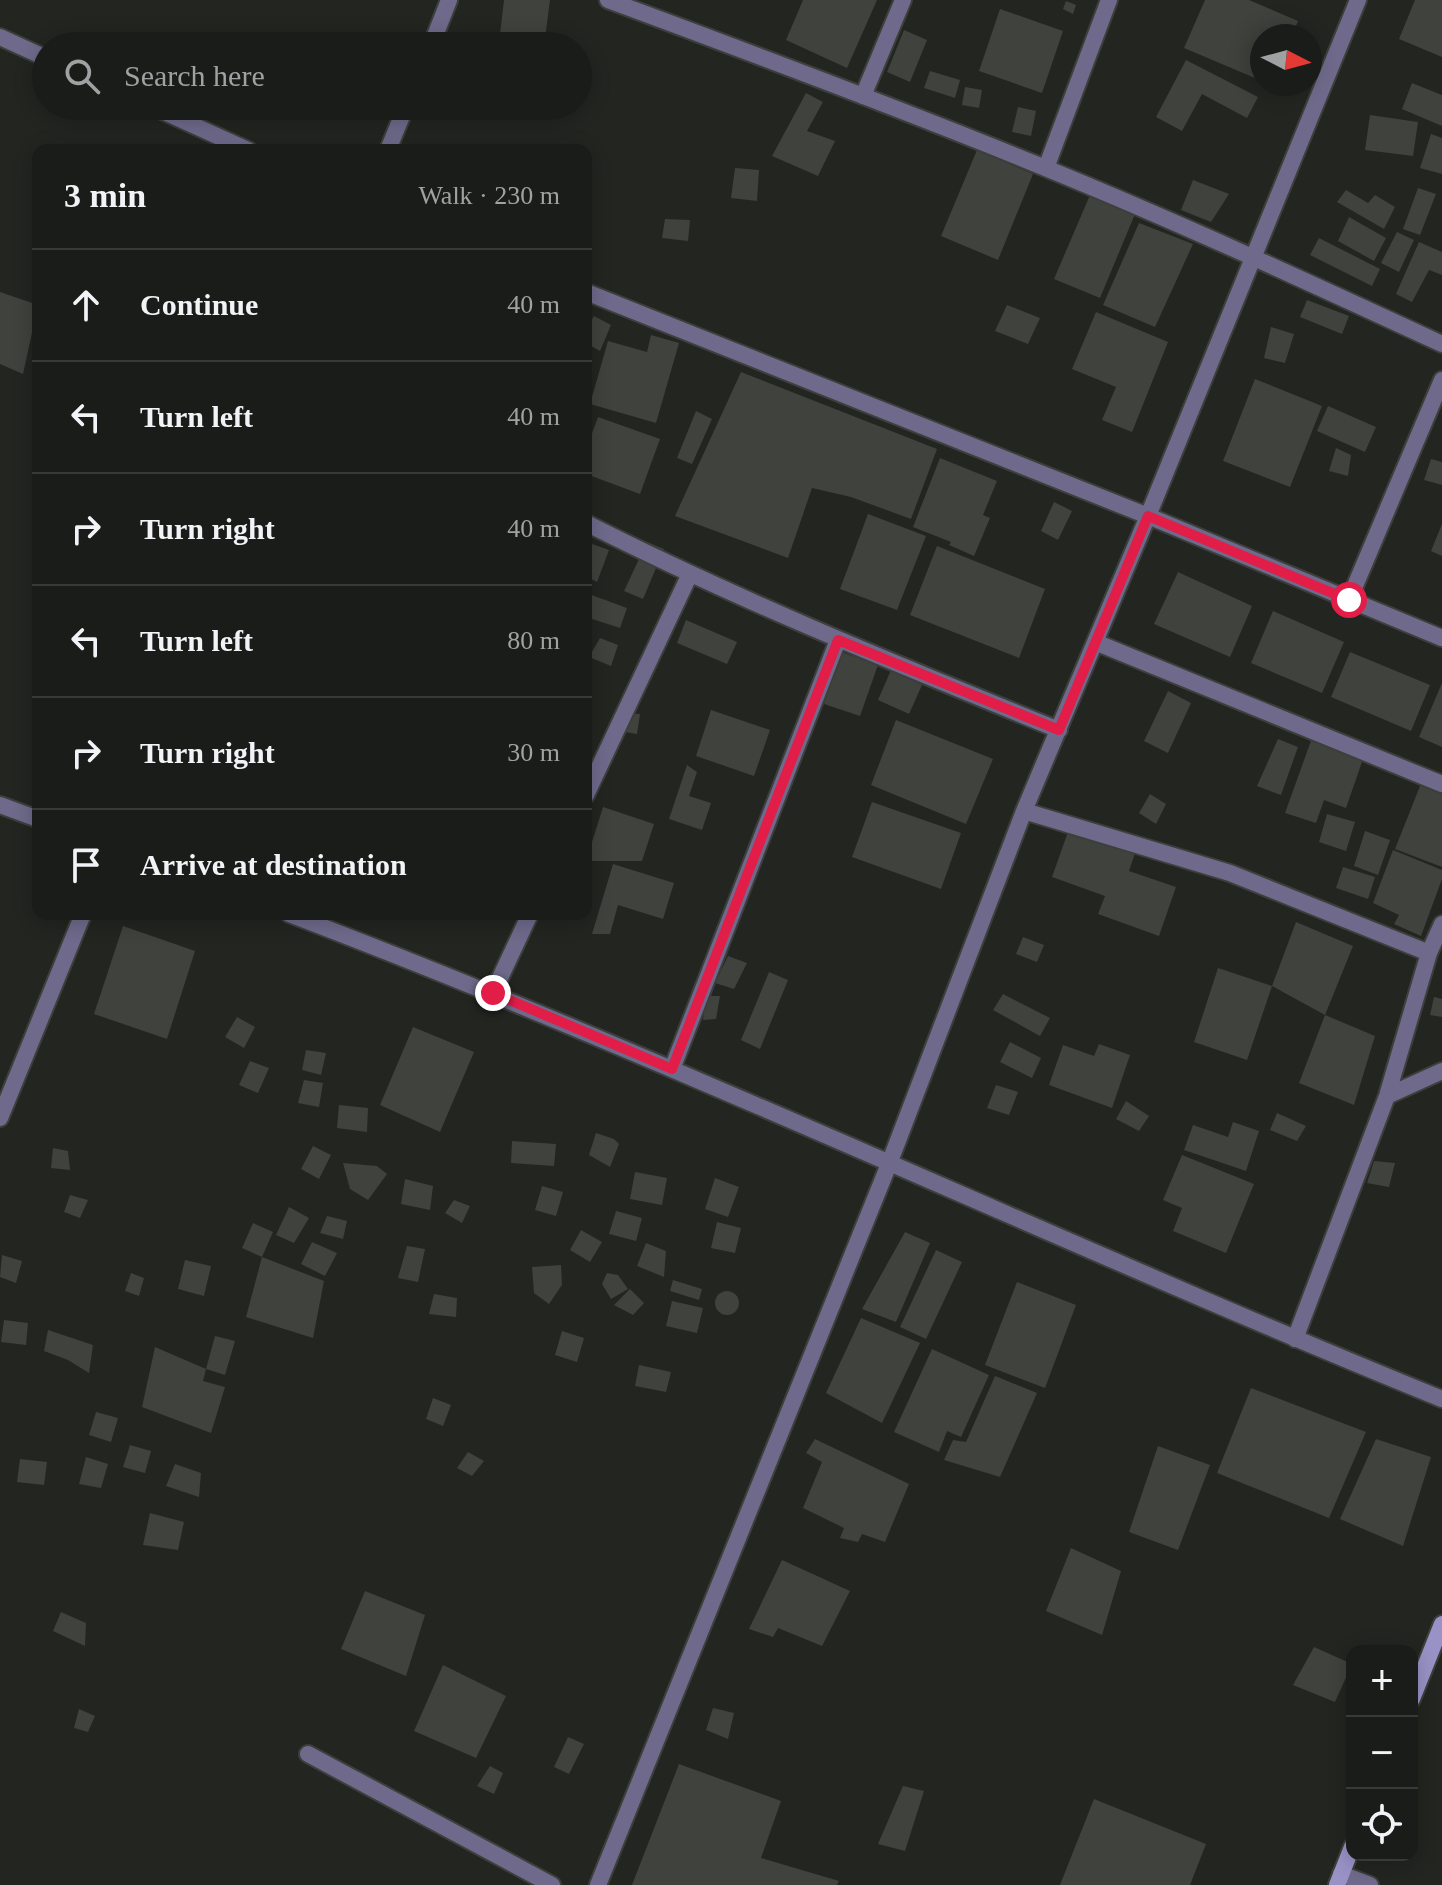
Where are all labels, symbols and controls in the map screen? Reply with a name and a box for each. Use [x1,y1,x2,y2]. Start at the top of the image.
north arrow [1250,24,1322,96]
search box [32,32,592,120]
icon: search [60,54,104,98]
text: Search here [124,59,265,92]
text: 3 min [64,177,146,214]
text: Walk · 230 m [418,181,560,210]
icon: ahead [64,283,108,327]
text: Continue [140,288,258,321]
text: 40 m [507,290,560,319]
icon: left [64,395,108,439]
text: Turn left [140,400,253,433]
text: 40 m [507,402,560,431]
icon: right [64,507,108,551]
text: Turn right [140,512,275,545]
text: 40 m [507,514,560,543]
route start [1331,582,1367,618]
icon: left [64,619,108,663]
text: Turn left [140,624,253,657]
text: 80 m [507,626,560,655]
icon: right [64,731,108,775]
text: Turn right [140,736,275,769]
text: 30 m [507,738,560,767]
icon: arrive [64,843,108,887]
text: Arrive at destination [140,848,407,881]
route end [475,975,511,1011]
map controls [1346,1645,1418,1861]
button: + [1346,1645,1418,1717]
button: − [1346,1717,1418,1789]
button: locate [1346,1789,1418,1861]

